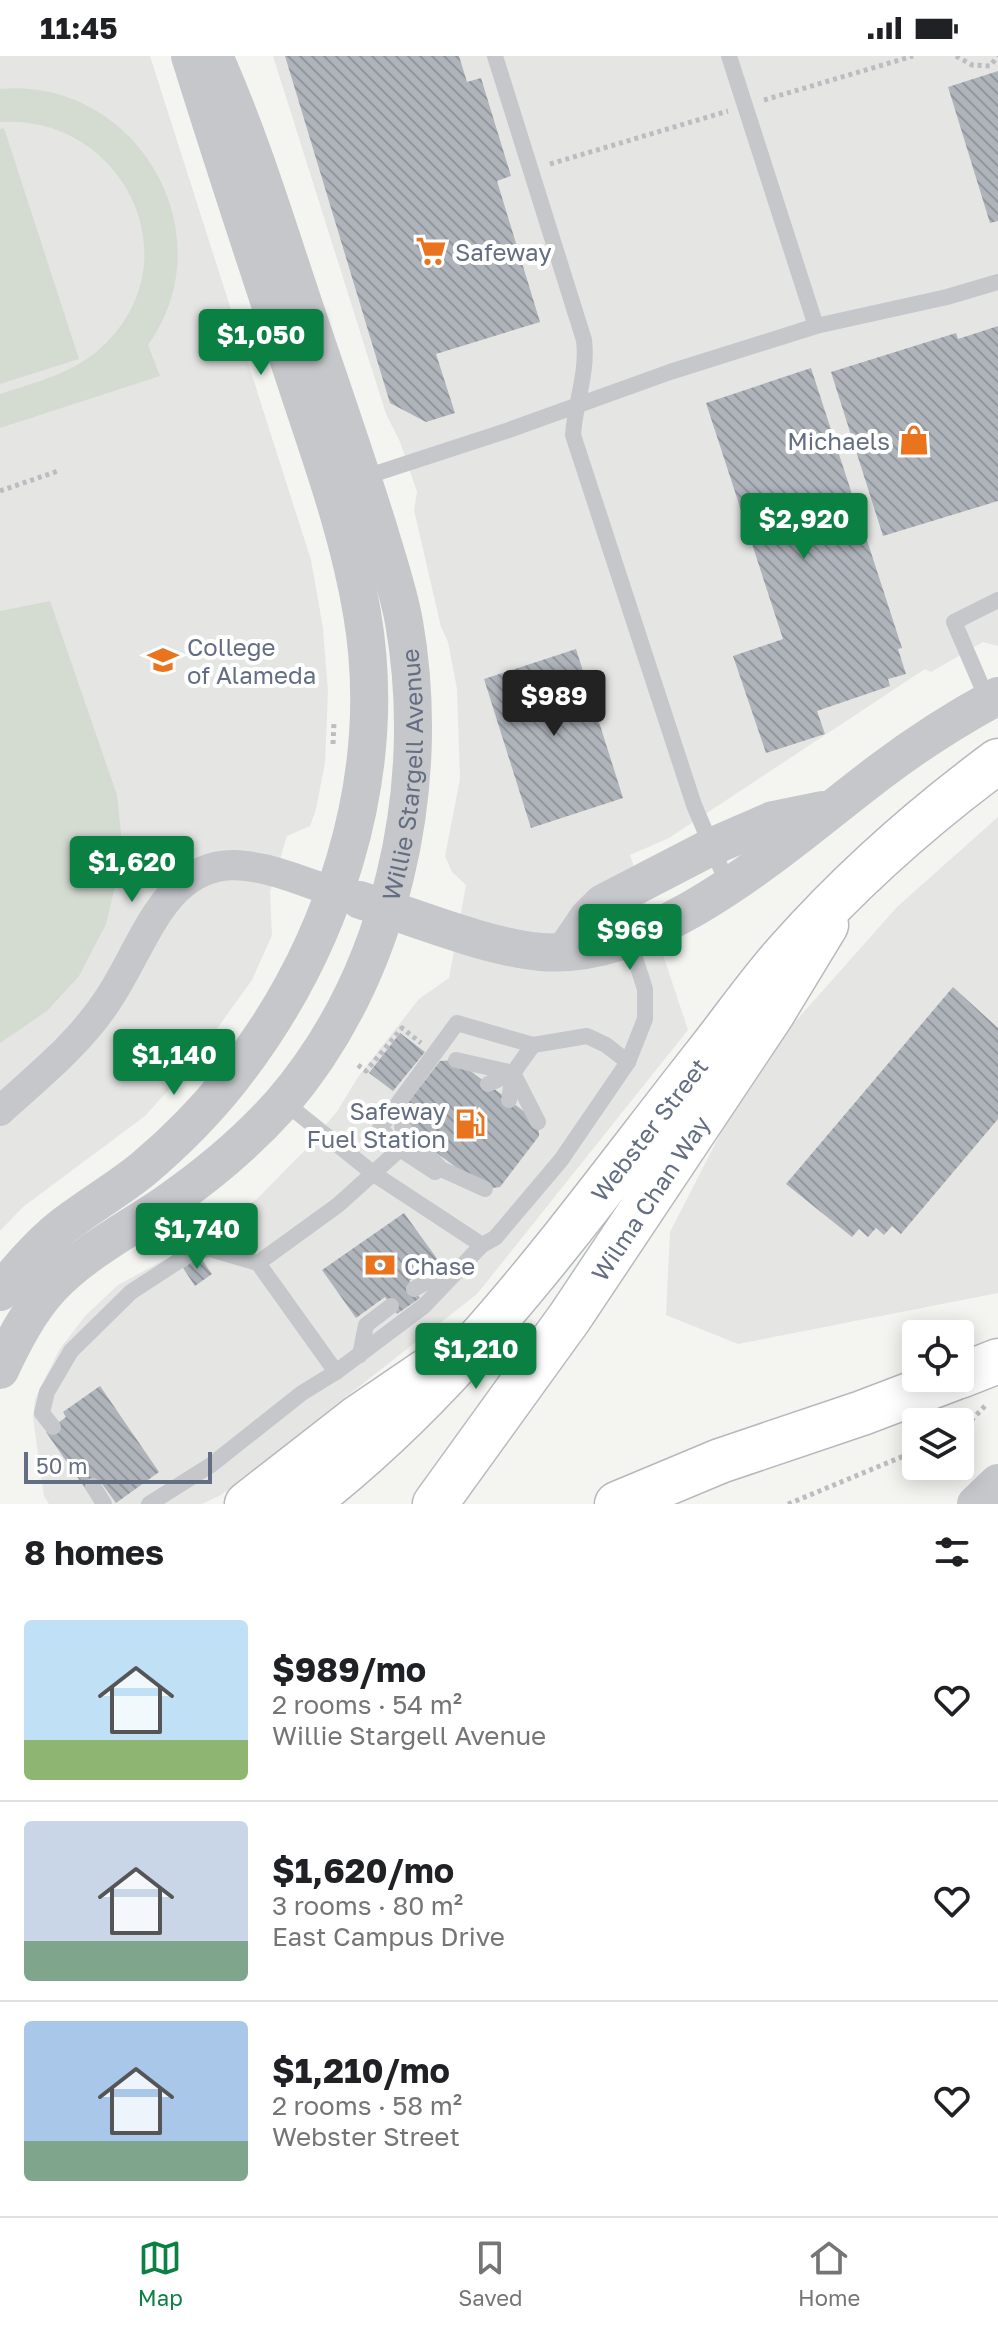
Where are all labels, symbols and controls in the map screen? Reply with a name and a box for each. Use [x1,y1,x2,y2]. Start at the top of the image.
text: 11:45 [40,10,118,46]
supermarket icon: Safeway [414,234,448,268]
place label: Safeway [455,237,552,266]
pin: $1,050 [196,309,326,377]
text: $1,050 [217,319,305,350]
shop icon: Michaels [897,423,931,457]
place label: Michaels [787,426,890,455]
pin: $2,920 [739,493,869,561]
text: $2,920 [759,503,849,534]
place label: College of Alameda [187,632,316,689]
school or university icon: College of Alameda [146,643,180,677]
street label: Willie Stargell Avenue [375,647,428,904]
pin: $989 [507,670,601,738]
text: $989 [520,680,588,711]
pin: $1,620 [67,836,197,904]
text: $1,620 [88,846,176,877]
pin: $969 [583,904,677,972]
text: $969 [597,914,663,945]
pin: $1,140 [109,1029,239,1097]
text: $1,140 [131,1039,217,1070]
street label: Webster Street [584,1052,713,1207]
place label: Safeway Fuel Station [307,1096,446,1153]
fuel station icon: Safeway Fuel Station [453,1107,487,1141]
street label: Wilma Chan Way [584,1110,715,1286]
pin: $1,740 [132,1203,262,1271]
text: $1,740 [154,1213,240,1244]
bank icon: Chase [363,1248,397,1282]
place label: Chase [404,1251,475,1280]
map controls [902,1320,974,1480]
button: locate [902,1320,974,1392]
pin: $1,210 [411,1323,541,1391]
text: $1,210 [433,1333,519,1364]
button: layers [902,1408,974,1480]
scale bar [24,1448,212,1484]
text: 50 m [36,1452,87,1479]
icon: filters [930,1530,974,1574]
text: 8 homes [24,1532,164,1572]
text: $989/mo [272,1649,426,1689]
icon: home [88,1652,184,1748]
icon: heart [930,1678,974,1722]
text: 2 rooms · 54 m² [272,1689,462,1720]
text: Willie Stargell Avenue [272,1720,546,1751]
text: $1,620/mo [272,1850,454,1890]
icon: home [88,1853,184,1949]
icon: heart [930,1879,974,1923]
text: 3 rooms · 80 m² [272,1890,463,1921]
text: East Campus Drive [272,1921,505,1952]
text: $1,210/mo [272,2050,450,2090]
icon: home [88,2053,184,2149]
icon: heart [930,2079,974,2123]
text: 2 rooms · 58 m² [272,2090,462,2121]
text: Webster Street [272,2121,460,2152]
tab: Map [138,2236,183,2311]
tab: Saved [458,2236,522,2311]
tab: Home [798,2236,860,2311]

